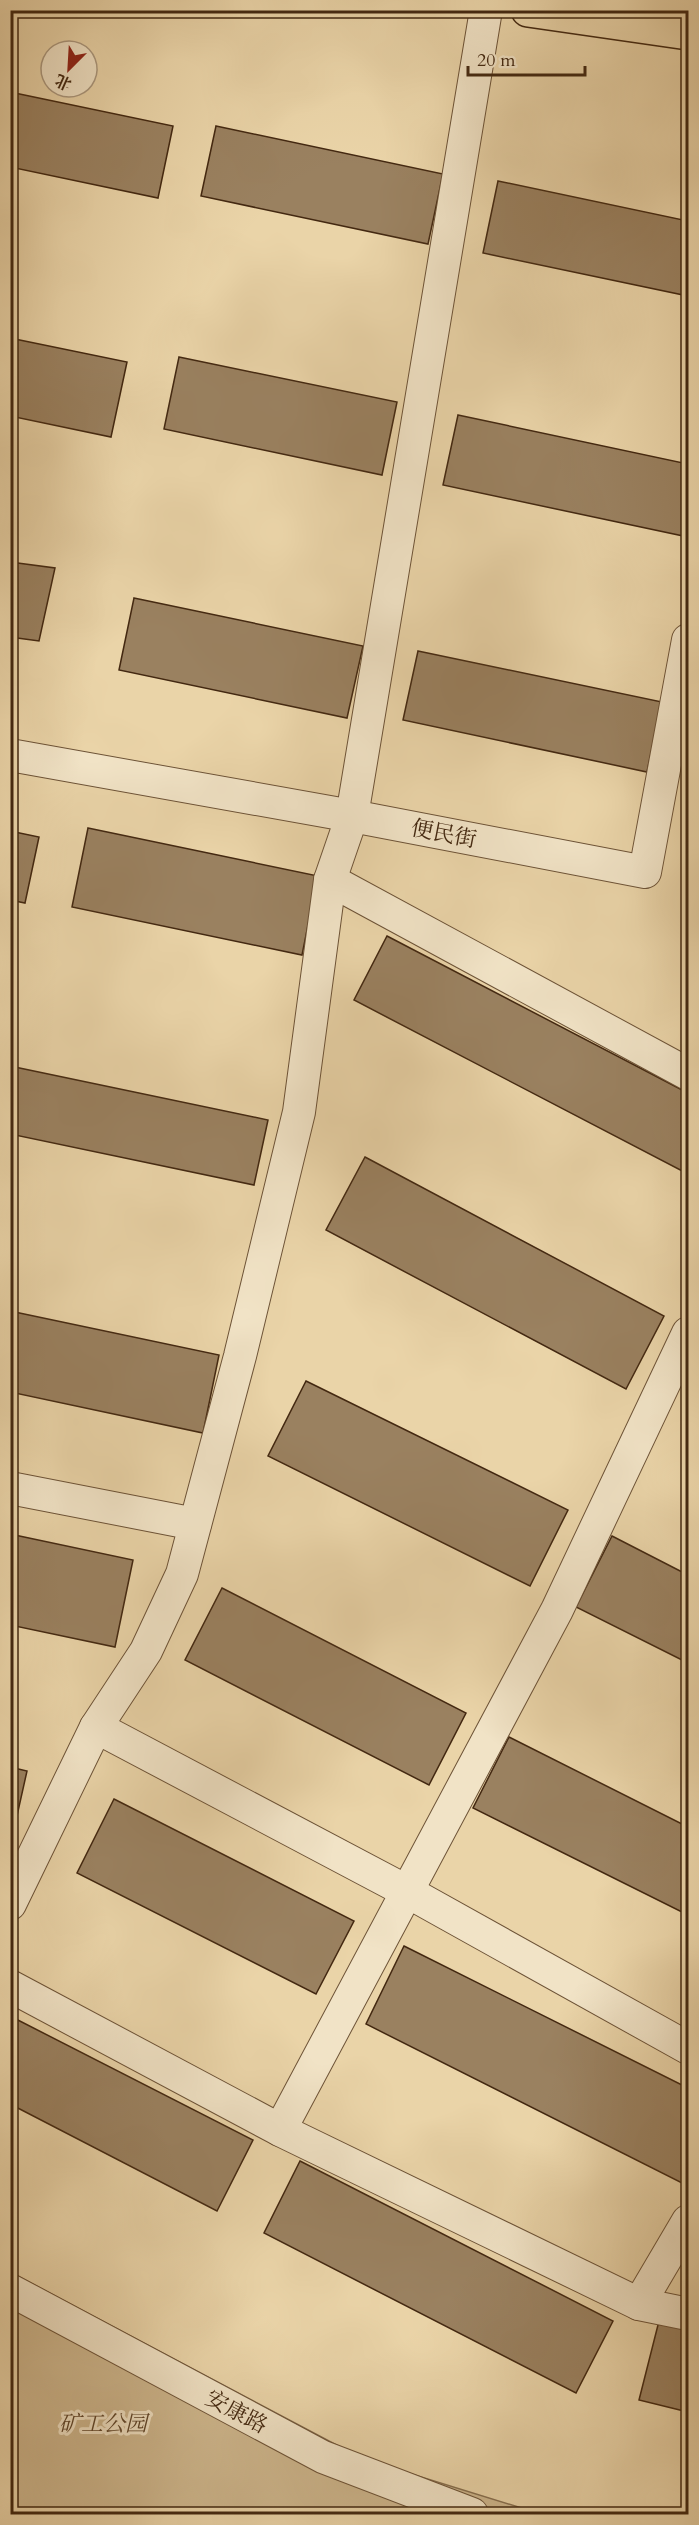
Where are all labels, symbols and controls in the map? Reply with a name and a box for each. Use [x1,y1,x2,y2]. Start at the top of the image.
north arrow [39,39,99,99]
scale bar [468,39,585,77]
text: 20 m [477,48,516,73]
text: 北 [52,68,75,95]
street label: 便民街 [409,813,479,855]
street label: 安康路 [200,2383,273,2441]
park label: 矿工公园 [59,2409,150,2439]

